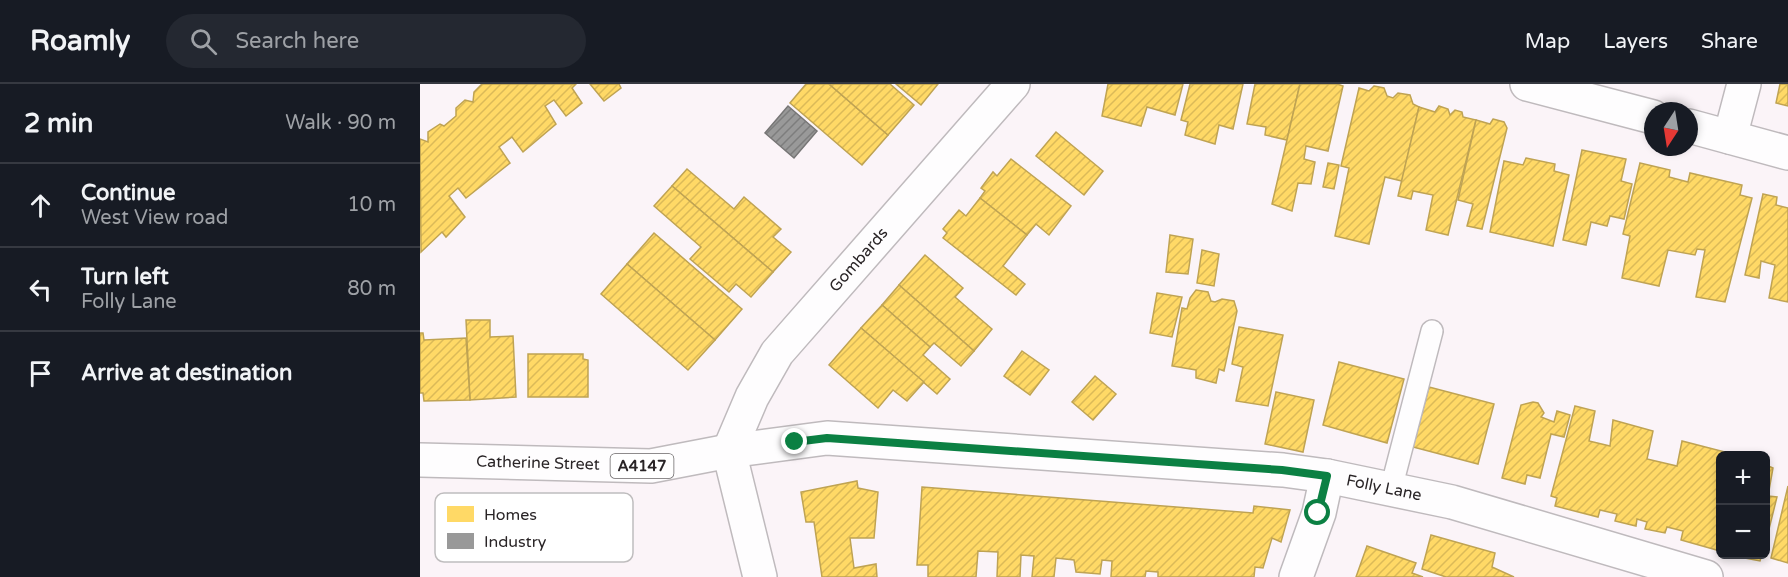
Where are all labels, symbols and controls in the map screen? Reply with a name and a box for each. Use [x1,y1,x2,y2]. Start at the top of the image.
search box [166,14,586,68]
text: Roamly [30,24,130,58]
icon: search [187,25,220,58]
text: Search here [235,28,359,54]
text: Map [1525,29,1570,54]
text: Layers [1603,29,1668,54]
text: Share [1701,29,1758,54]
north arrow [1644,102,1698,156]
text: 2 min [24,108,93,139]
text: Walk · 90 m [285,111,396,135]
text: Continue [81,180,176,206]
icon: ahead [24,189,57,222]
text: 10 m [347,193,396,217]
text: West View road [81,206,228,230]
street label: Gombards [825,223,892,296]
text: Turn left [81,264,169,290]
icon: left [24,273,57,306]
text: 80 m [347,277,396,301]
text: Folly Lane [81,290,177,314]
icon: arrive [24,357,57,390]
text: Arrive at destination [81,360,292,386]
route end [781,428,807,454]
street label: Catherine Street [476,451,600,475]
map controls [1716,451,1770,559]
button: + [1716,451,1770,505]
road number: A4147 [610,454,674,478]
street label: Folly Lane [1344,470,1423,505]
legend [435,493,633,562]
route start [1304,499,1330,525]
text: Homes [484,505,537,525]
button: − [1716,505,1770,559]
text: Industry [484,532,547,552]

